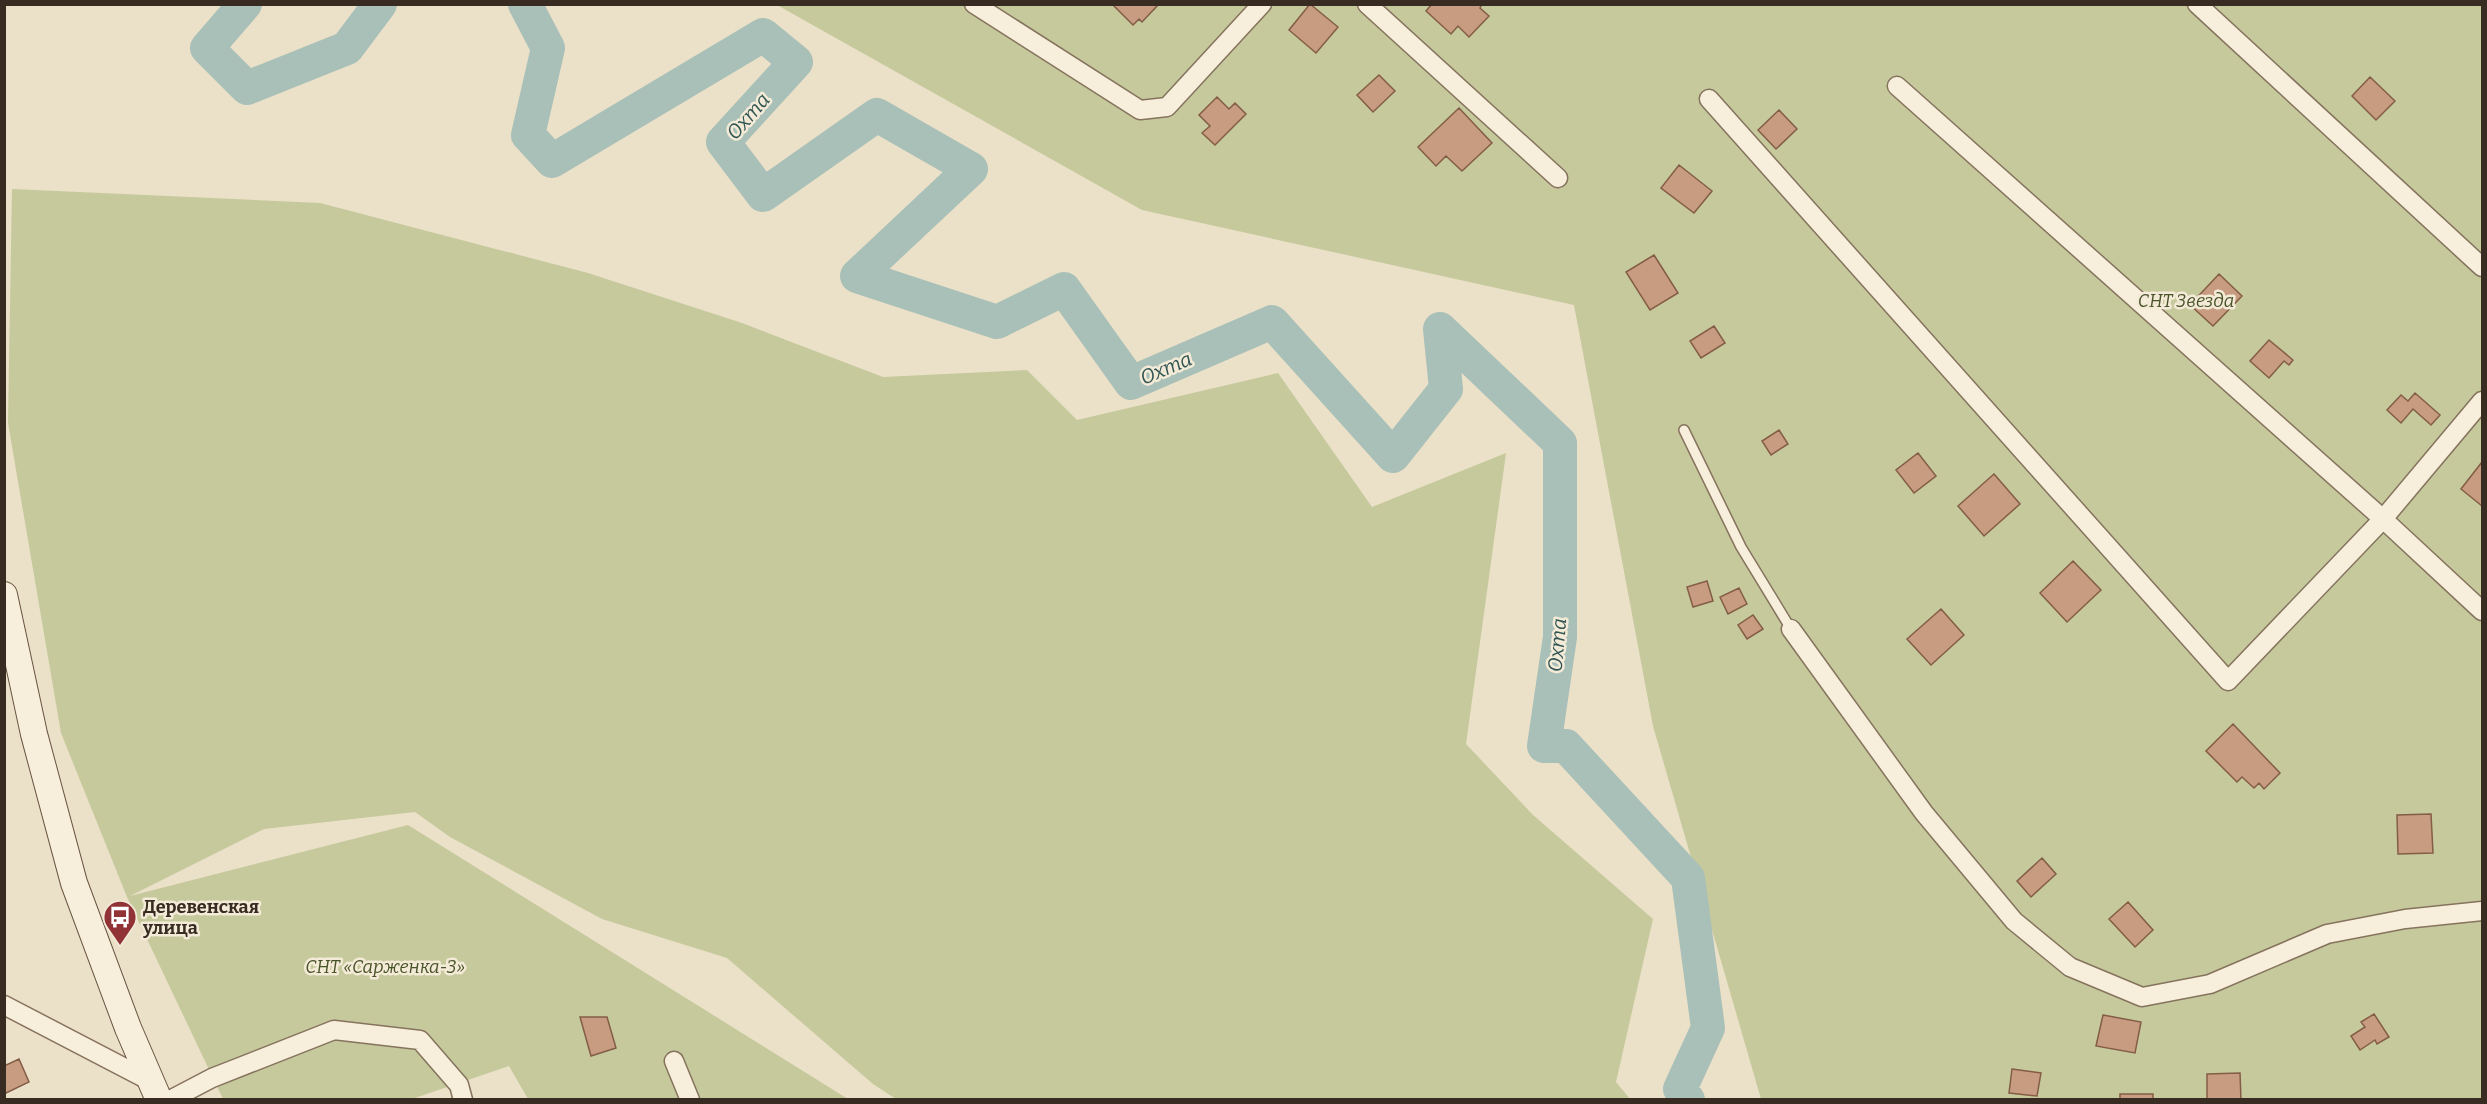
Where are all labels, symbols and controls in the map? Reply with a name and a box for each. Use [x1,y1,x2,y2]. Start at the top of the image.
water label: Охта [721,88,775,144]
park label: СНТ Звезда [2138,290,2234,312]
water label: Охта [1136,346,1196,390]
water label: Охта [1543,617,1571,673]
place label: Деревенская улица [142,896,259,939]
bus stop icon: Деревенская улица [102,899,138,946]
park label: СНТ «Сарженка-3» [305,956,465,978]

